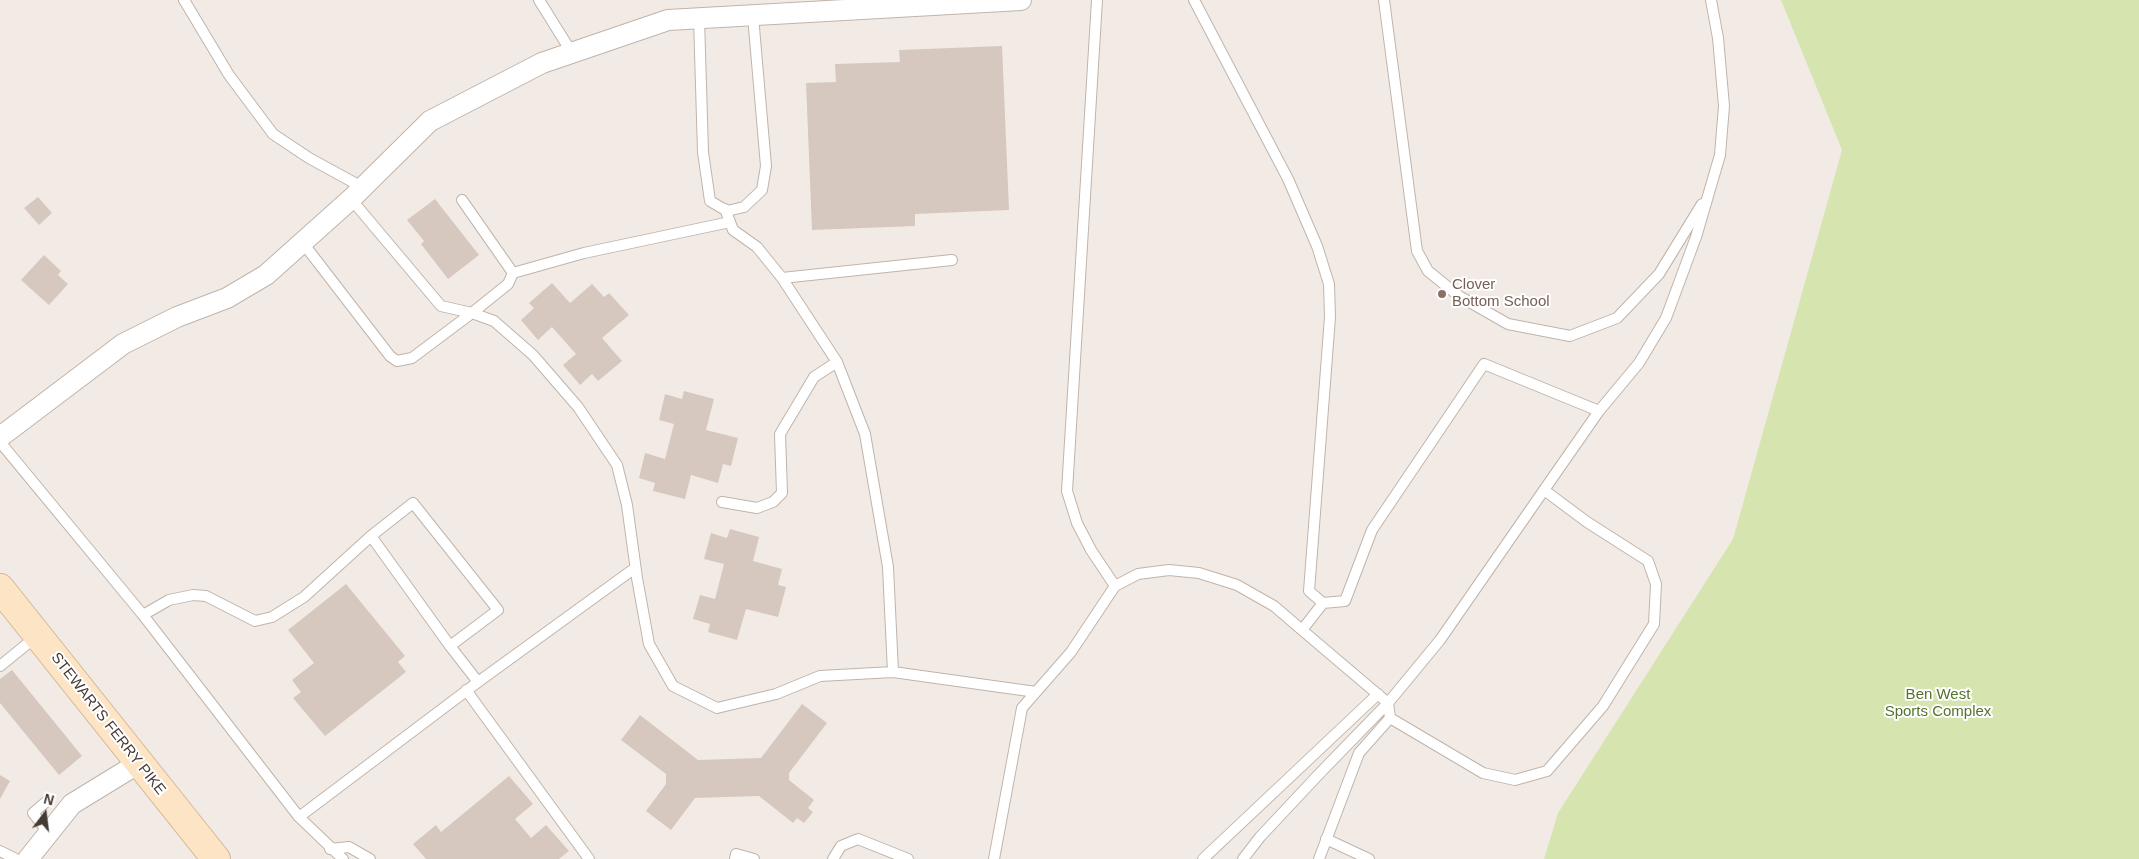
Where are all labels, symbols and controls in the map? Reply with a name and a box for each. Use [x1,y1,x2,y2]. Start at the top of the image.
place label: Clover Bottom School [1452,276,1550,311]
marker: Clover Bottom School [1436,288,1448,300]
street label: STEWARTS FERRY PIKE [47,649,169,799]
park label: Ben West Sports Complex [1885,686,1991,721]
north arrow [20,789,70,839]
text: N [42,790,56,809]

